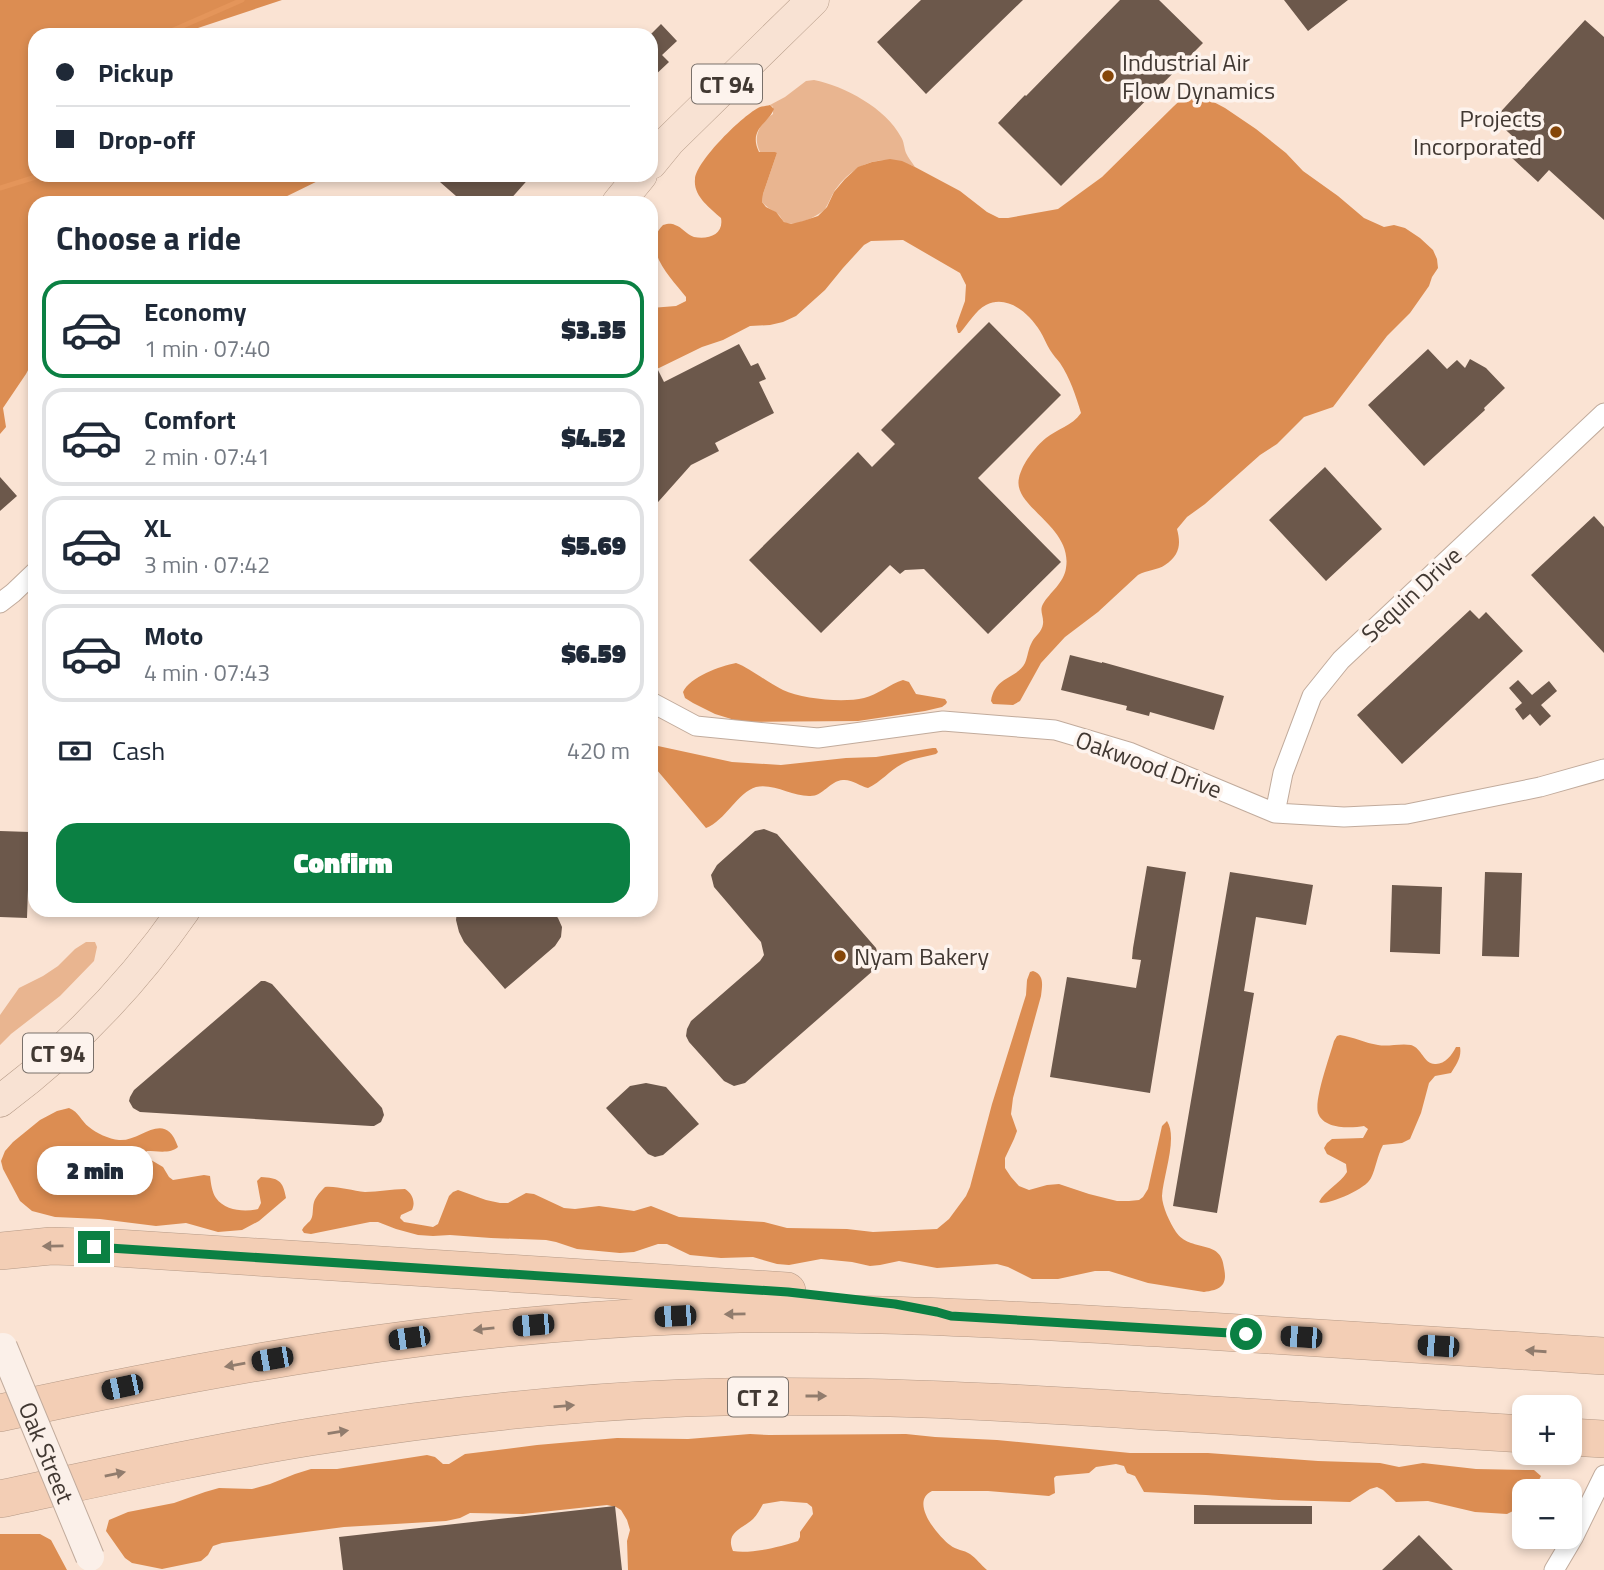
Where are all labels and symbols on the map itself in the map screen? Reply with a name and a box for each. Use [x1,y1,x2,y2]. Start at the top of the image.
place label: Industrial Air Flow Dynamics [1122,44,1275,108]
road number: CT 94 [692,64,762,104]
marker: Industrial Air Flow Dynamics [1100,68,1116,84]
place label: Projects Incorporated [1413,100,1542,164]
marker: Projects Incorporated [1548,124,1564,140]
street label: Sequin Drive [1352,538,1470,650]
street label: Oakwood Drive [1071,721,1227,807]
place label: Nyam Bakery [854,938,989,974]
marker: Nyam Bakery [832,948,848,964]
road number: CT 94 [23,1034,93,1072]
callout: 2 min [36,1146,152,1194]
route end [78,1231,110,1263]
one-way arrow [42,1241,64,1252]
car [654,1304,697,1328]
one-way arrow [724,1308,746,1320]
car [512,1313,555,1337]
route start [1230,1318,1262,1350]
one-way arrow [473,1324,495,1335]
car [387,1325,432,1351]
car [1280,1325,1323,1349]
car [1417,1334,1460,1358]
car [250,1345,295,1373]
one-way arrow [1525,1346,1547,1357]
one-way arrow [224,1360,246,1371]
car [100,1372,145,1402]
road number: CT 2 [728,1378,788,1416]
one-way arrow [805,1390,827,1402]
street label: Oak Street [10,1396,84,1509]
one-way arrow [553,1400,575,1411]
one-way arrow [327,1427,349,1438]
one-way arrow [104,1469,126,1480]

